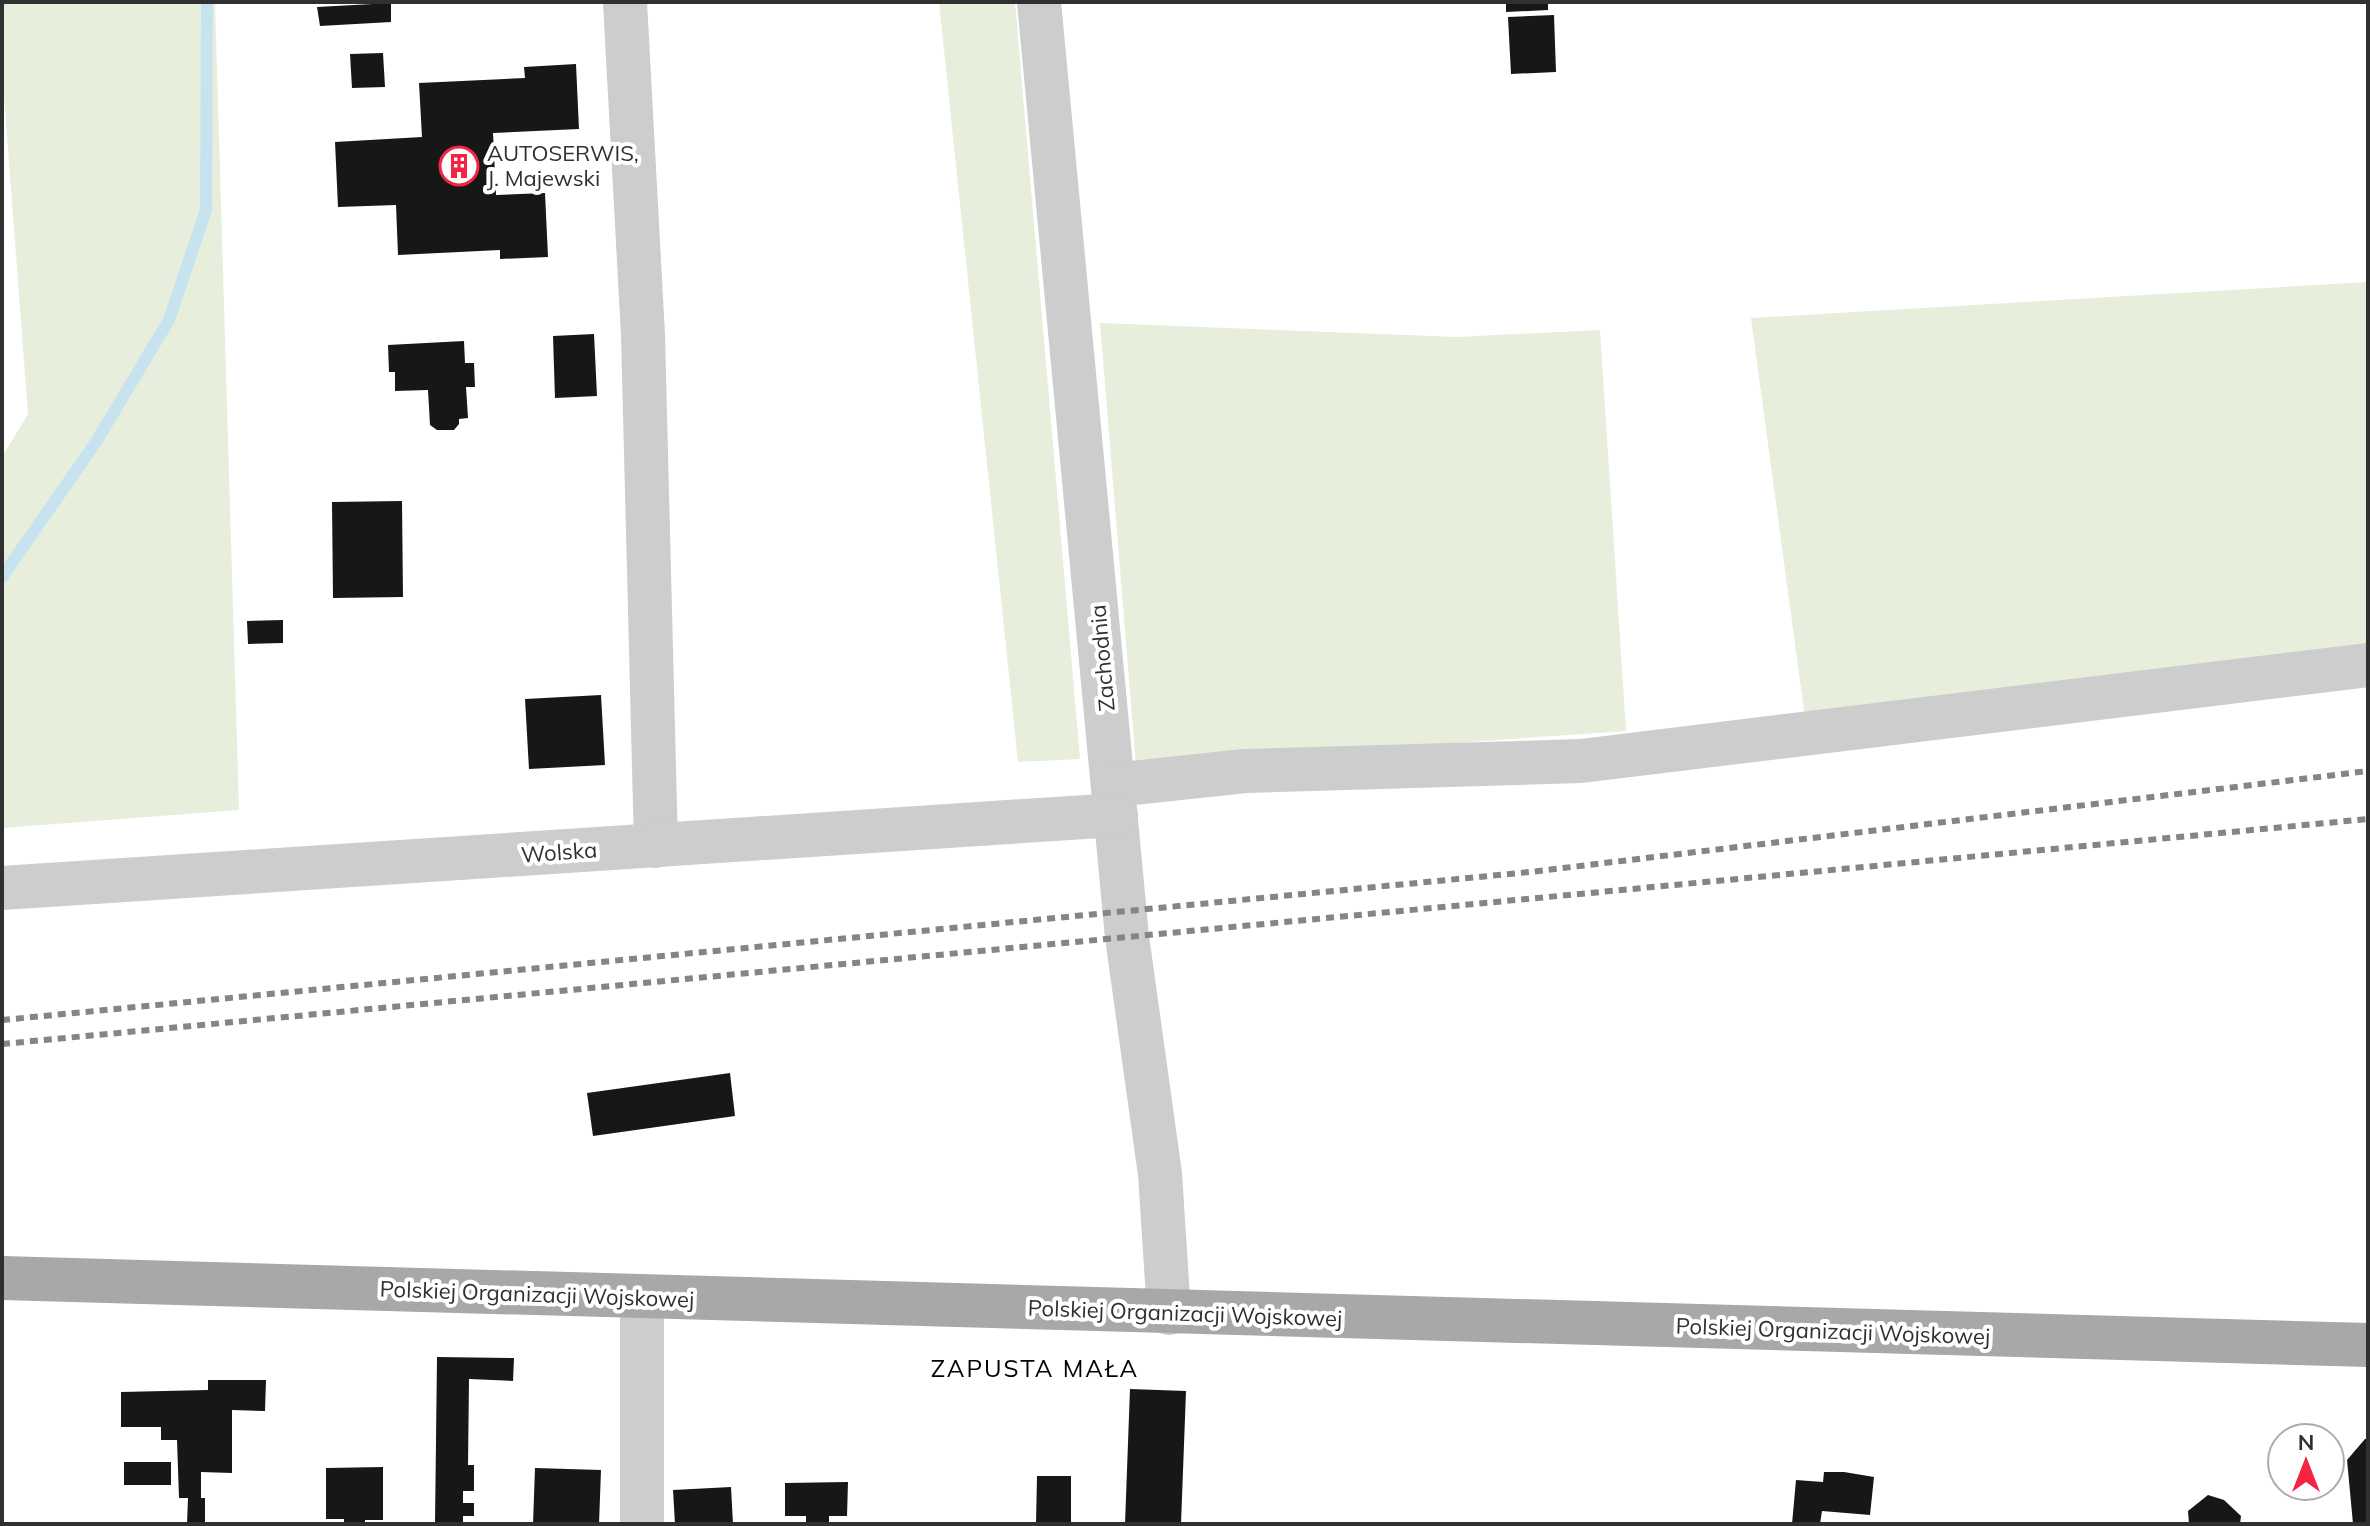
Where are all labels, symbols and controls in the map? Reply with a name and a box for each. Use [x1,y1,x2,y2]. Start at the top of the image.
place label: AUTOSERWIS, J. Majewski [487,139,639,192]
building icon: AUTOSERWIS, J. Majewski [438,145,480,187]
street label: Zachodnia [1083,603,1121,713]
street label: Wolska [520,835,598,869]
street label: Polskiej Organizacji Wojskowej [379,1275,695,1313]
street label: Polskiej Organizacji Wojskowej [1027,1294,1343,1332]
street label: Polskiej Organizacji Wojskowej [1675,1312,1991,1350]
district label: ZAPUSTA MAŁA [931,1353,1139,1383]
north arrow [2266,1422,2346,1502]
text: N [2298,1428,2314,1456]

